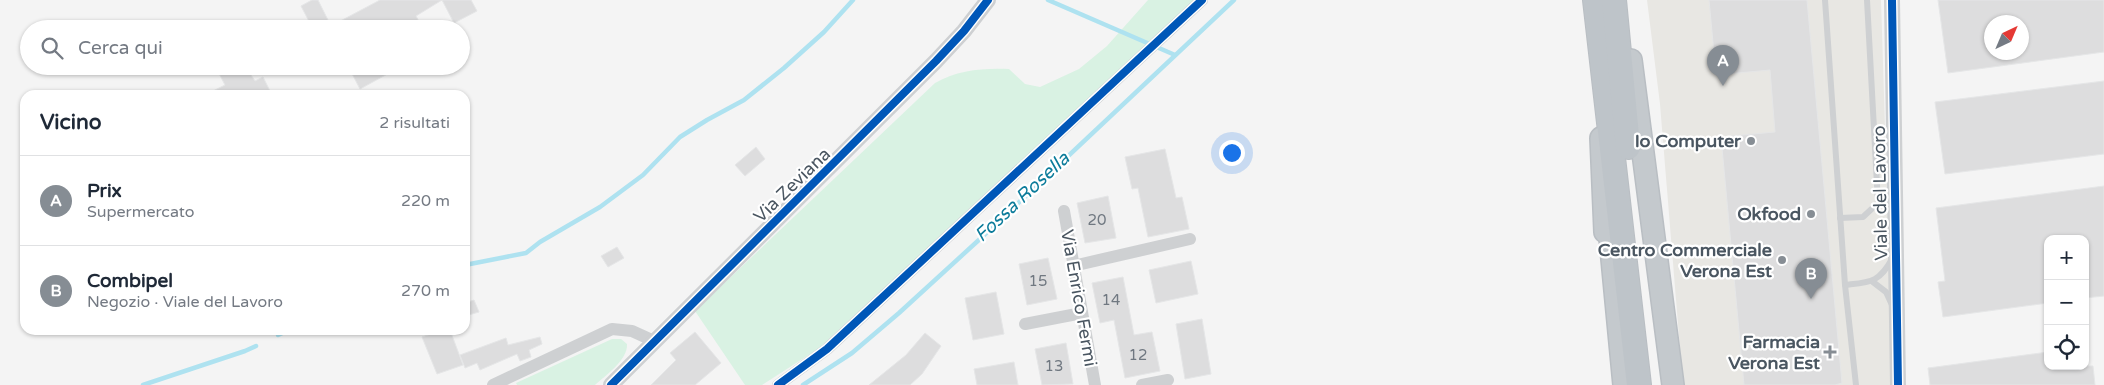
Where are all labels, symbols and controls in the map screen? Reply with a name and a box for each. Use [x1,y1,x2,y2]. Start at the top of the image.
north arrow [1984,15,2029,60]
search box [20,20,470,75]
icon: search [38,34,66,62]
text: Cerca qui [78,37,163,59]
pin: A [1707,45,1739,86]
text: Vicino [40,110,102,135]
text: 2 risultati [379,113,450,133]
street label: Viale del Lavoro [1868,125,1892,261]
place label: Io Computer [1635,130,1742,152]
marker: Io Computer [1745,135,1757,147]
your location [1219,140,1245,166]
street label: Via Zeviana [749,143,835,227]
water label: Fossa Rosella [970,147,1075,246]
text: Prix [87,180,122,202]
text: A [50,191,62,211]
text: 220 m [401,191,450,211]
text: Supermercato [87,202,194,222]
place label: Okfood [1737,203,1801,225]
marker: Okfood [1805,208,1817,220]
house number: 20 [1088,211,1106,229]
street label: Via Enrico Fermi [1056,228,1102,368]
map controls [2044,235,2089,370]
button: + [2044,235,2089,280]
place label: Centro Commerciale Verona Est [1598,239,1772,282]
marker: Centro Commerciale Verona Est [1776,254,1788,266]
pin: B [1795,258,1827,299]
text: Combipel [87,270,173,292]
house number: 15 [1029,272,1047,290]
button: − [2044,280,2089,325]
text: B [50,281,62,301]
text: 270 m [401,281,450,301]
house number: 14 [1102,291,1120,309]
text: Negozio · Viale del Lavoro [87,292,283,312]
button: locate [2044,325,2089,370]
place label: Farmacia Verona Est [1728,331,1820,374]
house number: 12 [1129,346,1147,364]
marker: Farmacia Verona Est [1824,346,1836,358]
house number: 13 [1045,357,1063,375]

